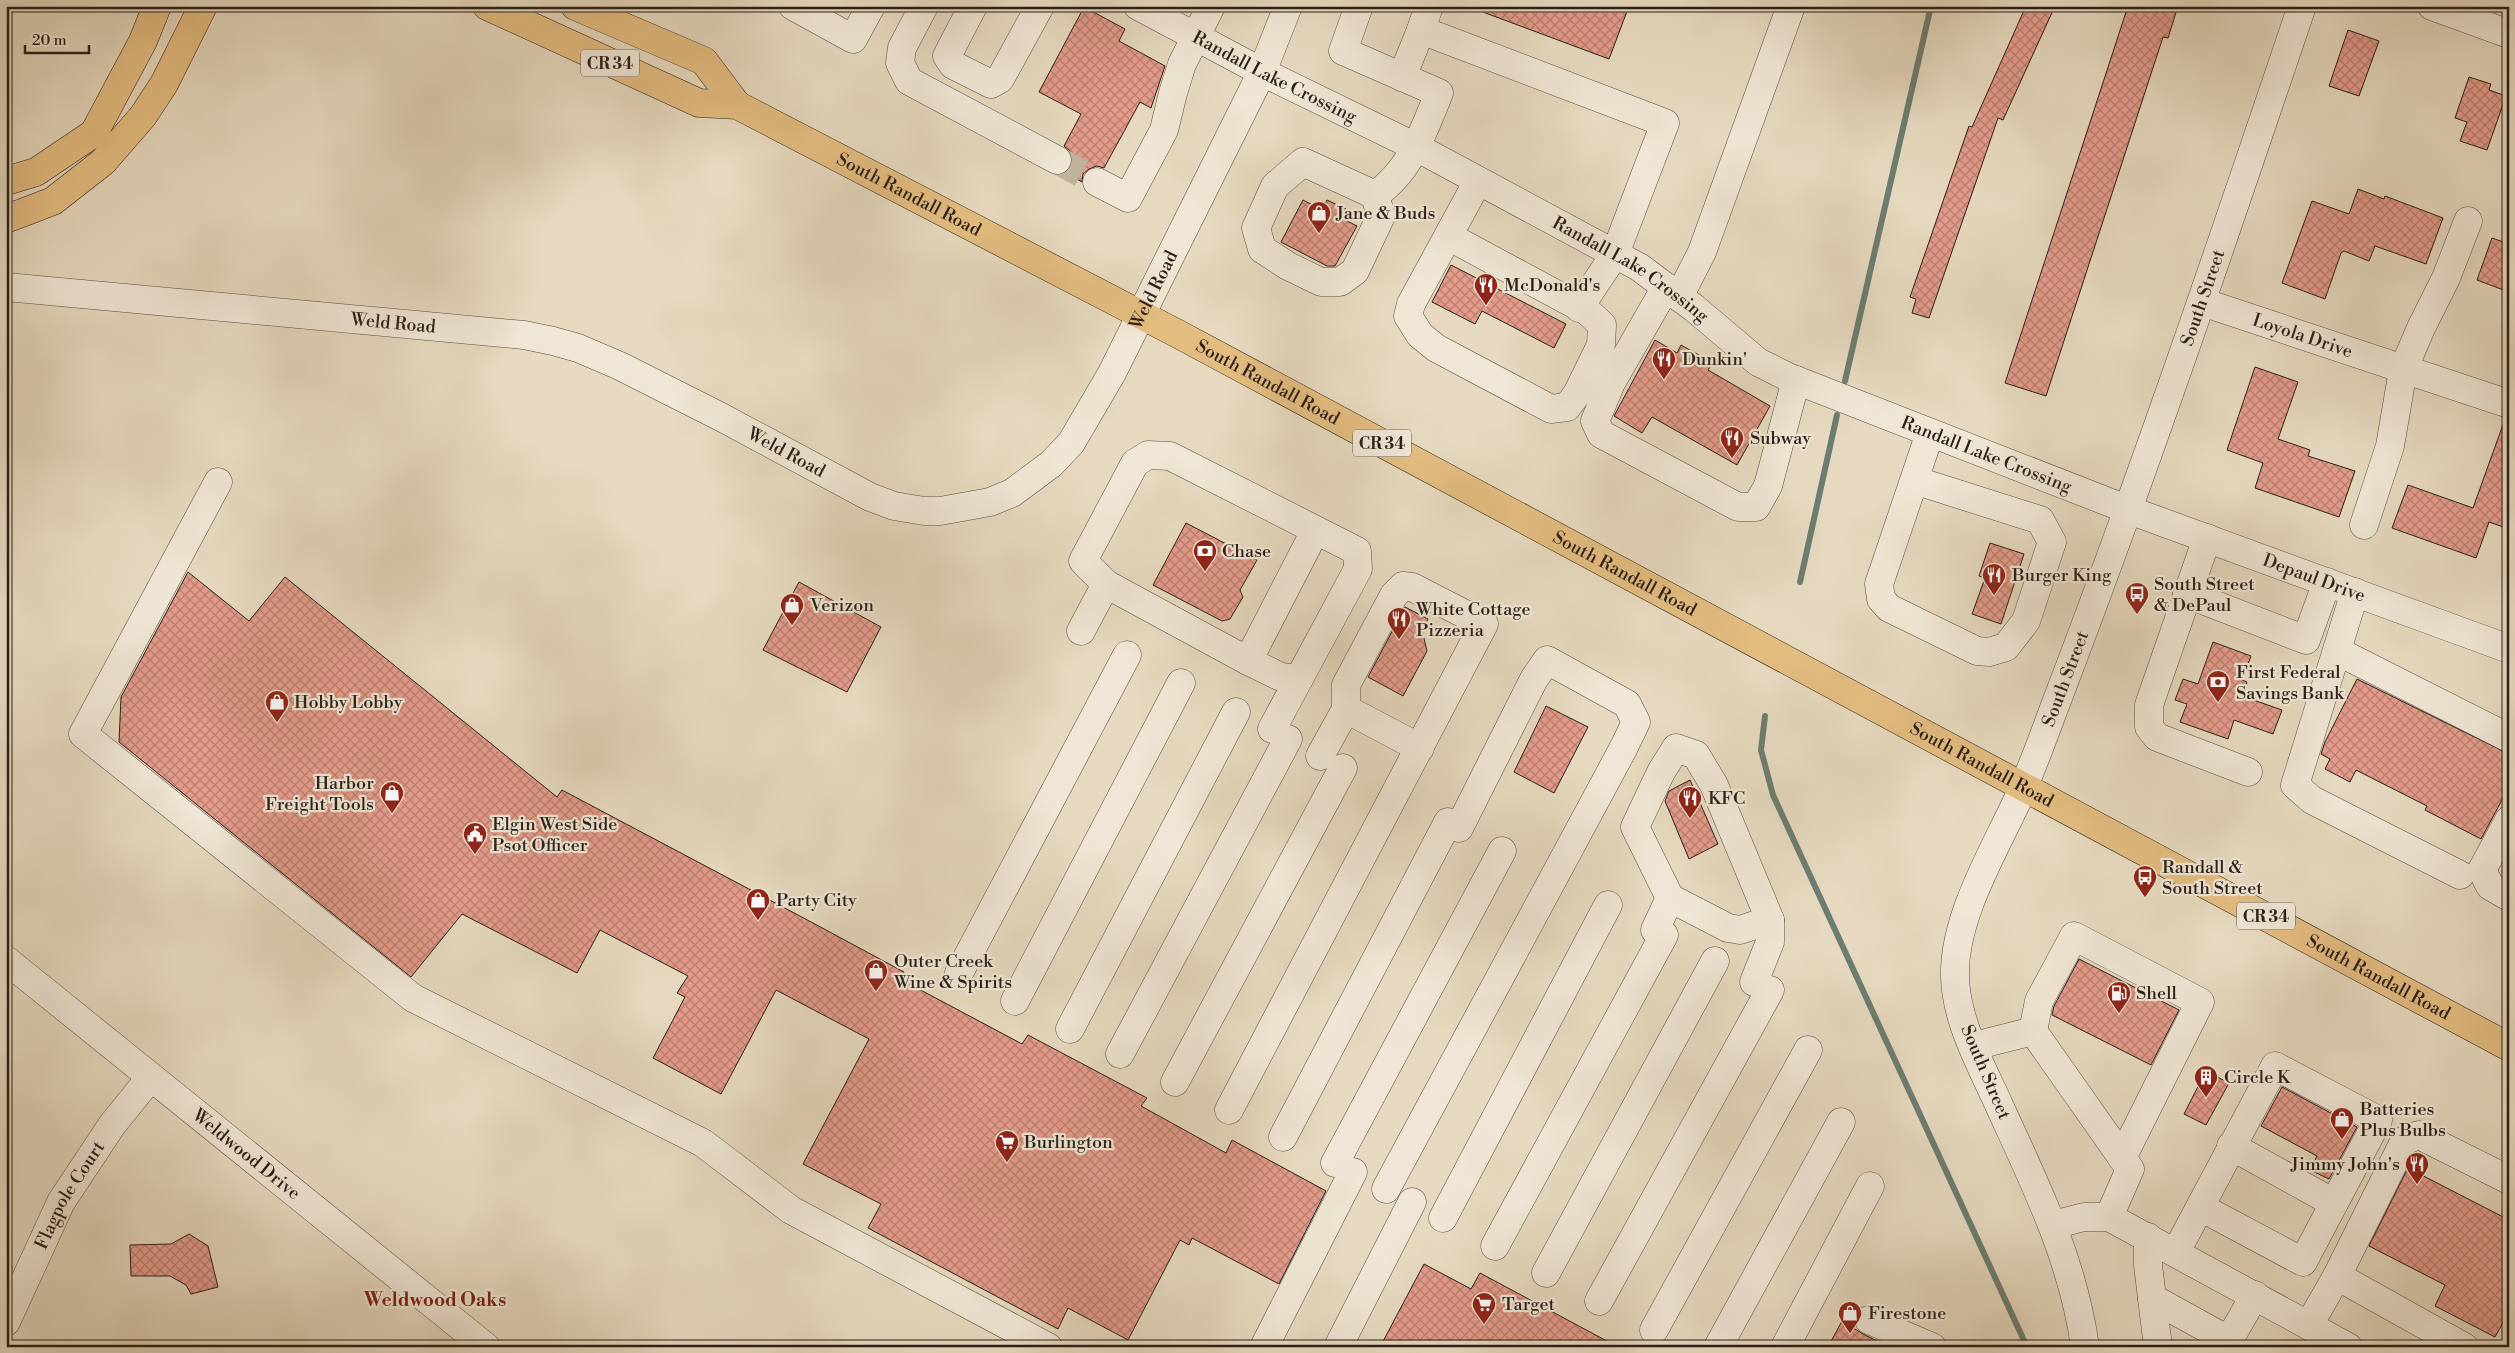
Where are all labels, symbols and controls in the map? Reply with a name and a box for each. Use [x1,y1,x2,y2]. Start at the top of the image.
scale bar [25,22,89,54]
street label: Randall Lake Crossing [1188,26,1361,129]
text: 20 m [32,31,67,50]
road number: CR 34 [581,49,639,76]
street label: South Randall Road [832,148,986,242]
shop icon: Jane & Buds [1306,200,1332,234]
place label: Jane & Buds [1335,202,1436,225]
street label: Randall Lake Crossing [1548,211,1714,328]
street label: Weld Road [1124,246,1184,334]
street label: South Street [2176,246,2231,349]
restaurant icon: McDonald's [1473,272,1499,306]
place label: McDonald's [1504,274,1601,297]
street label: Weld Road [349,308,438,339]
street label: Loyola Drive [2249,309,2356,363]
street label: South Randall Road [1192,335,1344,431]
restaurant icon: Dunkin' [1651,346,1677,380]
place label: Dunkin' [1682,348,1747,371]
street label: Randall Lake Crossing [1898,411,2076,499]
street label: Weld Road [742,422,830,483]
restaurant icon: Subway [1719,425,1745,459]
place label: Subway [1750,427,1811,450]
road number: CR 34 [1353,429,1411,456]
street label: South Randall Road [1549,526,1701,622]
bank icon: Chase [1192,538,1218,572]
place label: Chase [1222,540,1271,563]
street label: Depaul Drive [2259,549,2369,607]
restaurant icon: Burger King [1981,562,2007,596]
place label: Burger King [2011,564,2112,587]
place label: South Street & DePaul [2154,573,2255,617]
bus stop icon: South Street & DePaul [2124,581,2150,615]
shop icon: Verizon [779,592,805,626]
place label: Verizon [809,594,874,617]
place label: White Cottage Pizzeria [1415,598,1530,642]
restaurant icon: White Cottage Pizzeria [1386,606,1412,640]
street label: South Street [2037,627,2094,730]
place label: First Federal Savings Bank [2236,661,2345,705]
bank icon: First Federal Savings Bank [2205,669,2231,703]
shop icon: Hobby Lobby [264,689,290,723]
place label: Hobby Lobby [294,691,403,714]
street label: South Randall Road [1906,717,2058,813]
place label: Harbor Freight Tools [265,772,374,816]
shop icon: Harbor Freight Tools [379,780,405,814]
restaurant icon: KFC [1677,785,1703,819]
place label: KFC [1708,787,1745,810]
place label: Elgin West Side Psot Officer [492,813,617,857]
public building icon: Elgin West Side Psot Officer [462,821,488,855]
place label: Randall & South Street [2162,856,2263,900]
bus stop icon: Randall & South Street [2132,864,2158,898]
shop icon: Party City [745,887,771,921]
place label: Party City [776,889,857,912]
road number: CR 34 [2237,902,2295,929]
street label: South Randall Road [2302,930,2455,1026]
place label: Outer Creek Wine & Spirits [893,950,1012,994]
shop icon: Outer Creek Wine & Spirits [863,958,889,992]
fuel station icon: Shell [2106,980,2132,1014]
place label: Shell [2136,982,2177,1005]
street label: South Street [1955,1021,2016,1124]
building icon: Circle K [2193,1064,2219,1098]
place label: Circle K [2224,1066,2292,1089]
place label: Batteries Plus Bulbs [2359,1098,2446,1142]
street label: Weldwood Drive [187,1103,305,1205]
shop icon: Batteries Plus Bulbs [2329,1106,2355,1140]
supermarket icon: Burlington [994,1129,1020,1163]
place label: Burlington [1023,1131,1113,1154]
street label: Flagpole Court [30,1136,110,1253]
restaurant icon: Jimmy John's [2404,1151,2430,1185]
place label: Jimmy John's [2290,1153,2400,1176]
district label: Weldwood Oaks [363,1288,506,1312]
supermarket icon: Target [1471,1291,1497,1325]
place label: Target [1502,1293,1556,1316]
shop icon: Firestone [1837,1300,1863,1334]
place label: Firestone [1868,1302,1946,1325]

